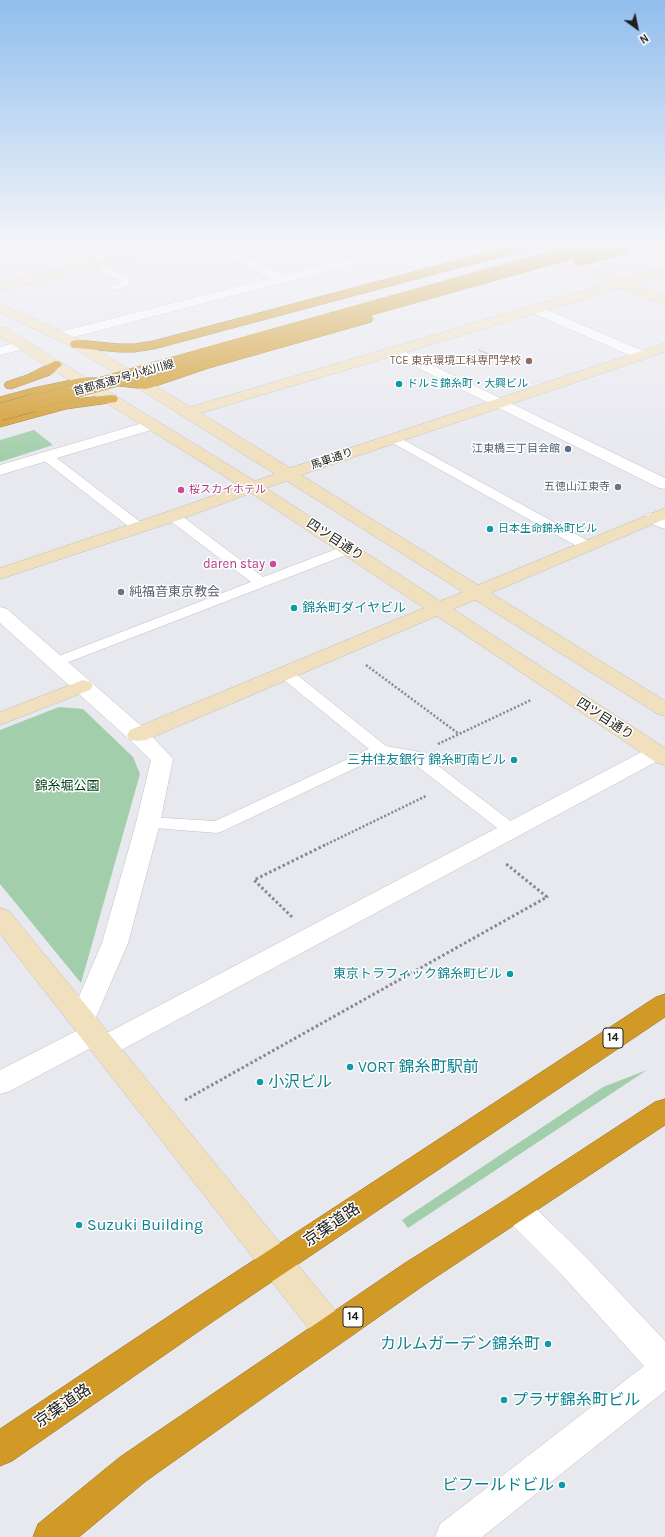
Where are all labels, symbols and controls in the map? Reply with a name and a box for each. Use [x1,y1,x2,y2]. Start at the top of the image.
north arrow [617,8,657,48]
text: N [637,31,651,46]
place label: TCE 東京環境工科専門学校 [390,354,521,368]
marker: TCE 東京環境工科専門学校 [524,356,534,366]
street label: 首都高速7号小松川線 [72,357,176,399]
place label: ドルミ錦糸町・大興ビル [407,377,528,391]
marker: ドルミ錦糸町・大興ビル [394,379,404,389]
place label: 江東橋三丁目会館 [472,442,560,456]
marker: 江東橋三丁目会館 [563,444,573,454]
street label: 馬車通り [309,446,355,472]
place label: 五徳山江東寺 [544,480,610,494]
marker: 五徳山江東寺 [613,482,623,492]
place label: 桜スカイホテル [189,483,266,497]
marker: 桜スカイホテル [176,485,186,495]
street label: 四ツ目通り [303,516,367,564]
place label: 日本生命錦糸町ビル [498,522,597,536]
marker: 日本生命錦糸町ビル [485,524,495,534]
place label: daren stay [203,556,265,572]
marker: daren stay [268,559,278,569]
place label: 純福音東京教会 [129,584,220,600]
marker: 純福音東京教会 [116,587,126,597]
place label: 錦糸町ダイヤビル [302,600,406,616]
marker: 錦糸町ダイヤビル [289,603,299,613]
street label: 四ツ目通り [573,695,637,743]
place label: 三井住友銀行 錦糸町南ビル [347,752,506,768]
marker: 三井住友銀行 錦糸町南ビル [509,755,519,765]
park label: 錦糸堀公園 [35,778,99,794]
place label: 東京トラフィック錦糸町ビル [333,966,502,982]
marker: 東京トラフィック錦糸町ビル [505,969,515,979]
road number: 14 [603,1028,623,1048]
place label: VORT 錦糸町駅前 [358,1057,479,1077]
marker: VORT 錦糸町駅前 [345,1062,355,1072]
place label: 小沢ビル [268,1072,332,1092]
marker: 小沢ビル [255,1077,265,1087]
street label: 京葉道路 [300,1199,364,1251]
place label: Suzuki Building [87,1215,203,1235]
marker: Suzuki Building [74,1220,84,1230]
road number: 14 [343,1307,363,1327]
place label: カルムガーデン錦糸町 [380,1334,540,1354]
marker: カルムガーデン錦糸町 [543,1339,553,1349]
street label: 京葉道路 [31,1380,95,1432]
place label: プラザ錦糸町ビル [512,1390,640,1410]
marker: プラザ錦糸町ビル [499,1395,509,1405]
place label: ビフールドビル [442,1475,554,1495]
marker: ビフールドビル [557,1480,567,1490]

